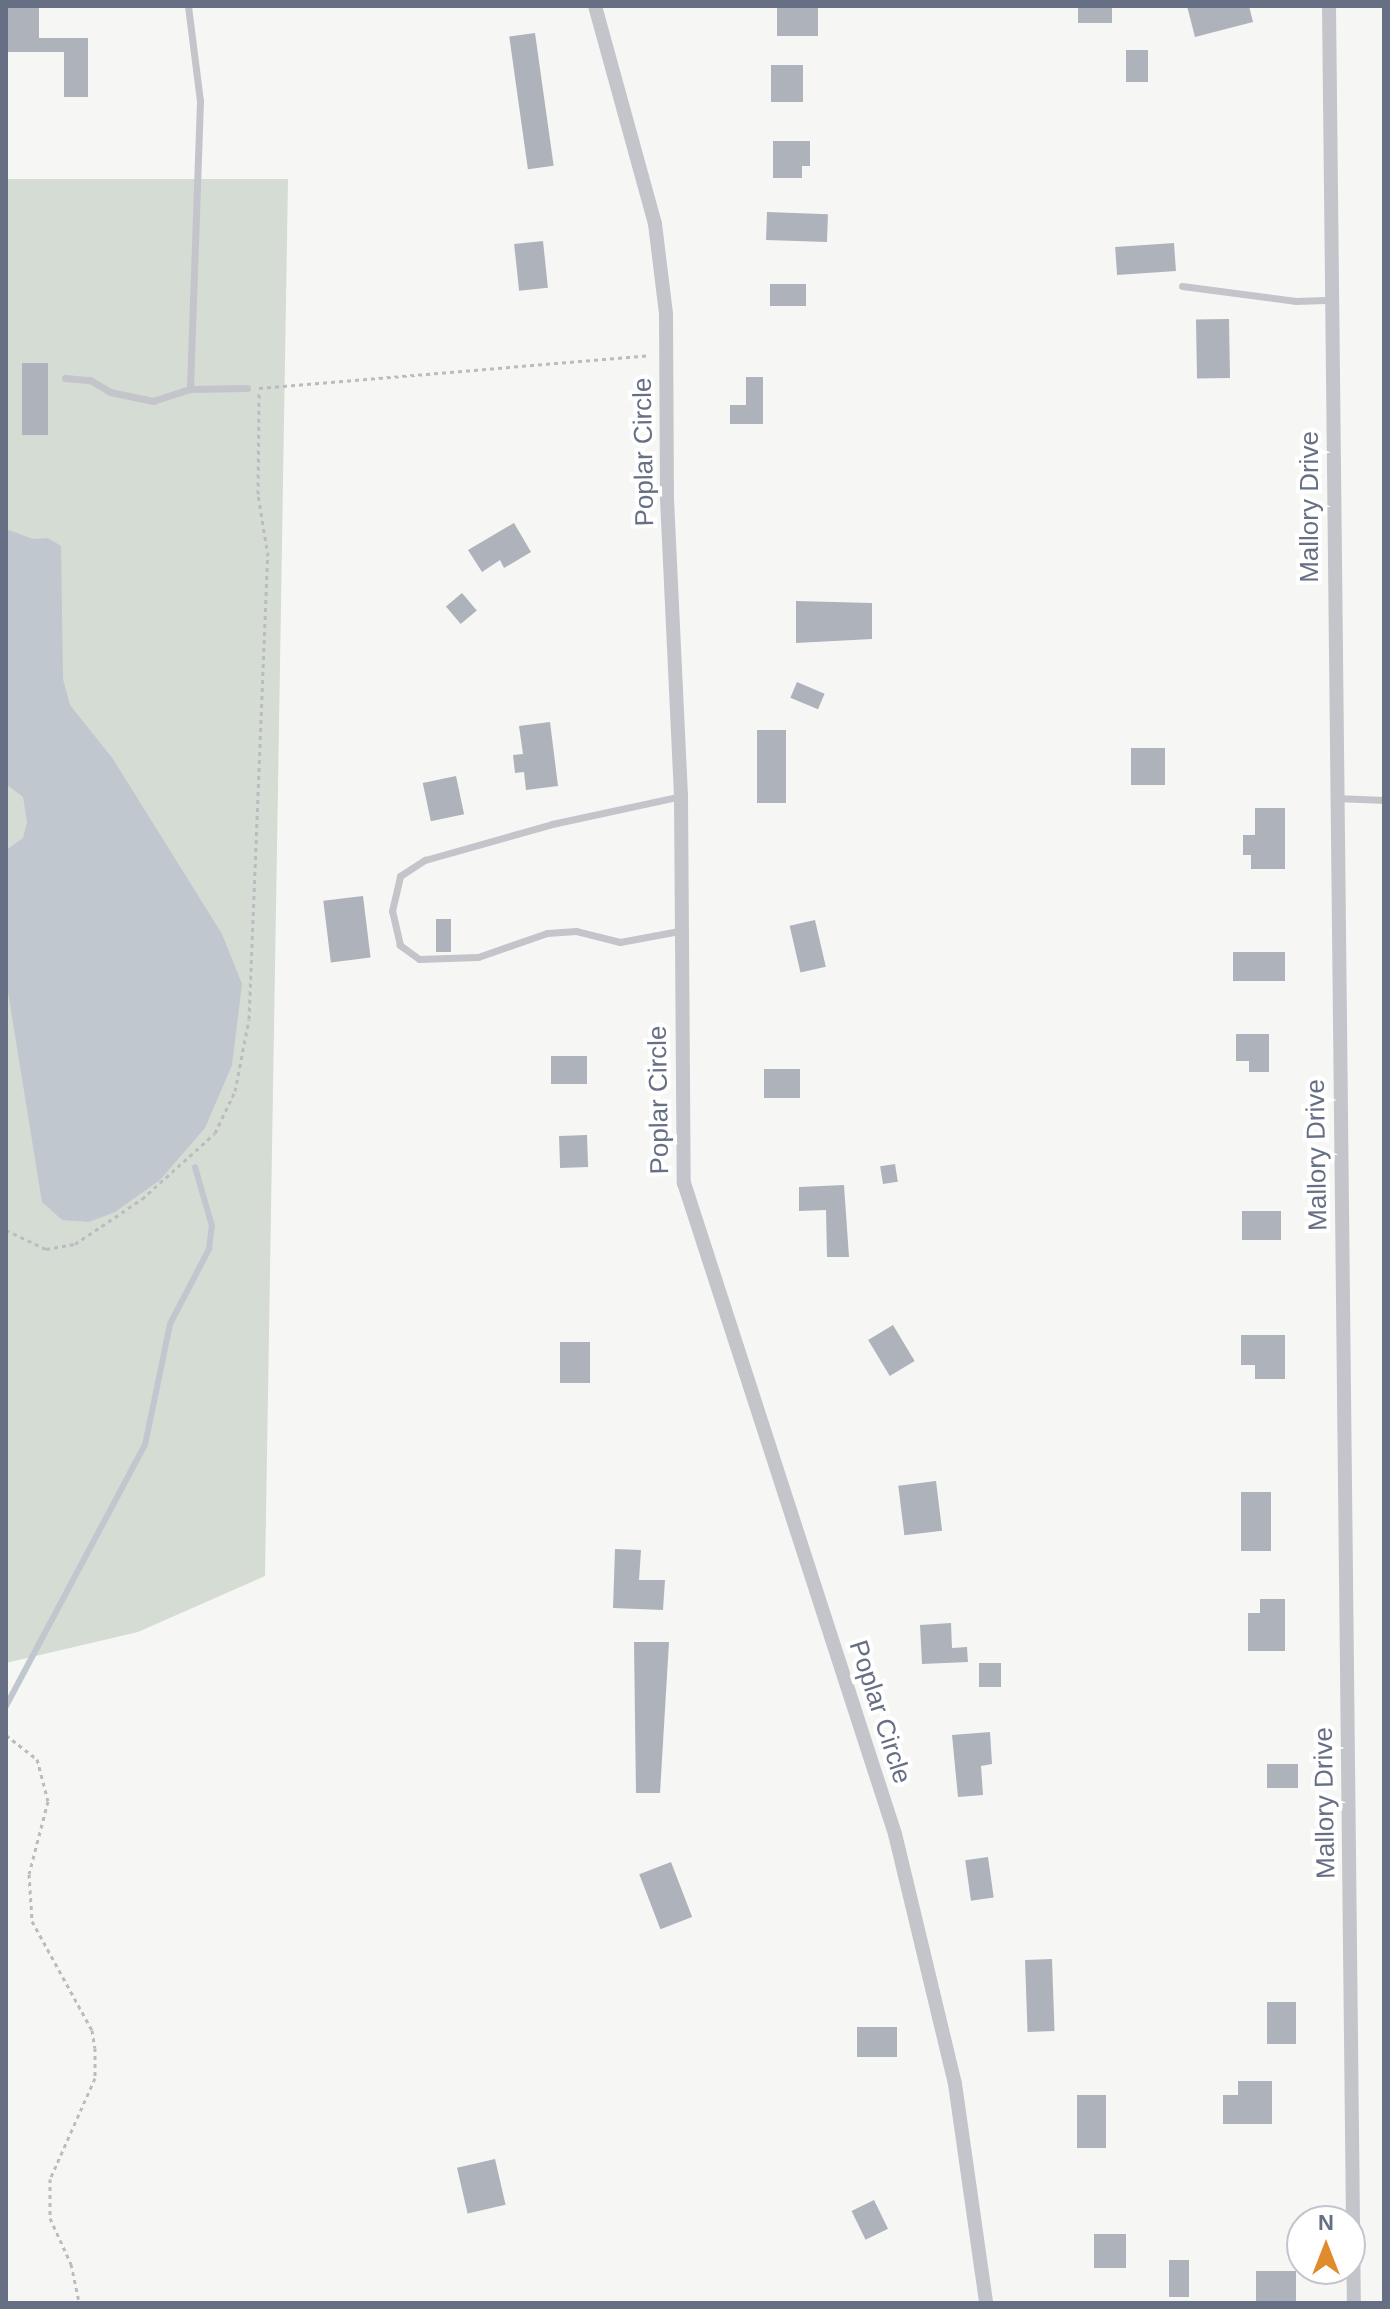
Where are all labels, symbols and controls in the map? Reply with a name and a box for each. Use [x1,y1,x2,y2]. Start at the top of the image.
street label: Poplar Circle [627,377,661,527]
street label: Mallory Drive [1294,431,1326,583]
street label: Poplar Circle [642,1025,676,1175]
street label: Mallory Drive [1300,1079,1334,1231]
street label: Poplar Circle [842,1636,918,1788]
street label: Mallory Drive [1308,1727,1342,1879]
north arrow [1286,2205,1366,2285]
text: N [1318,2210,1334,2235]

